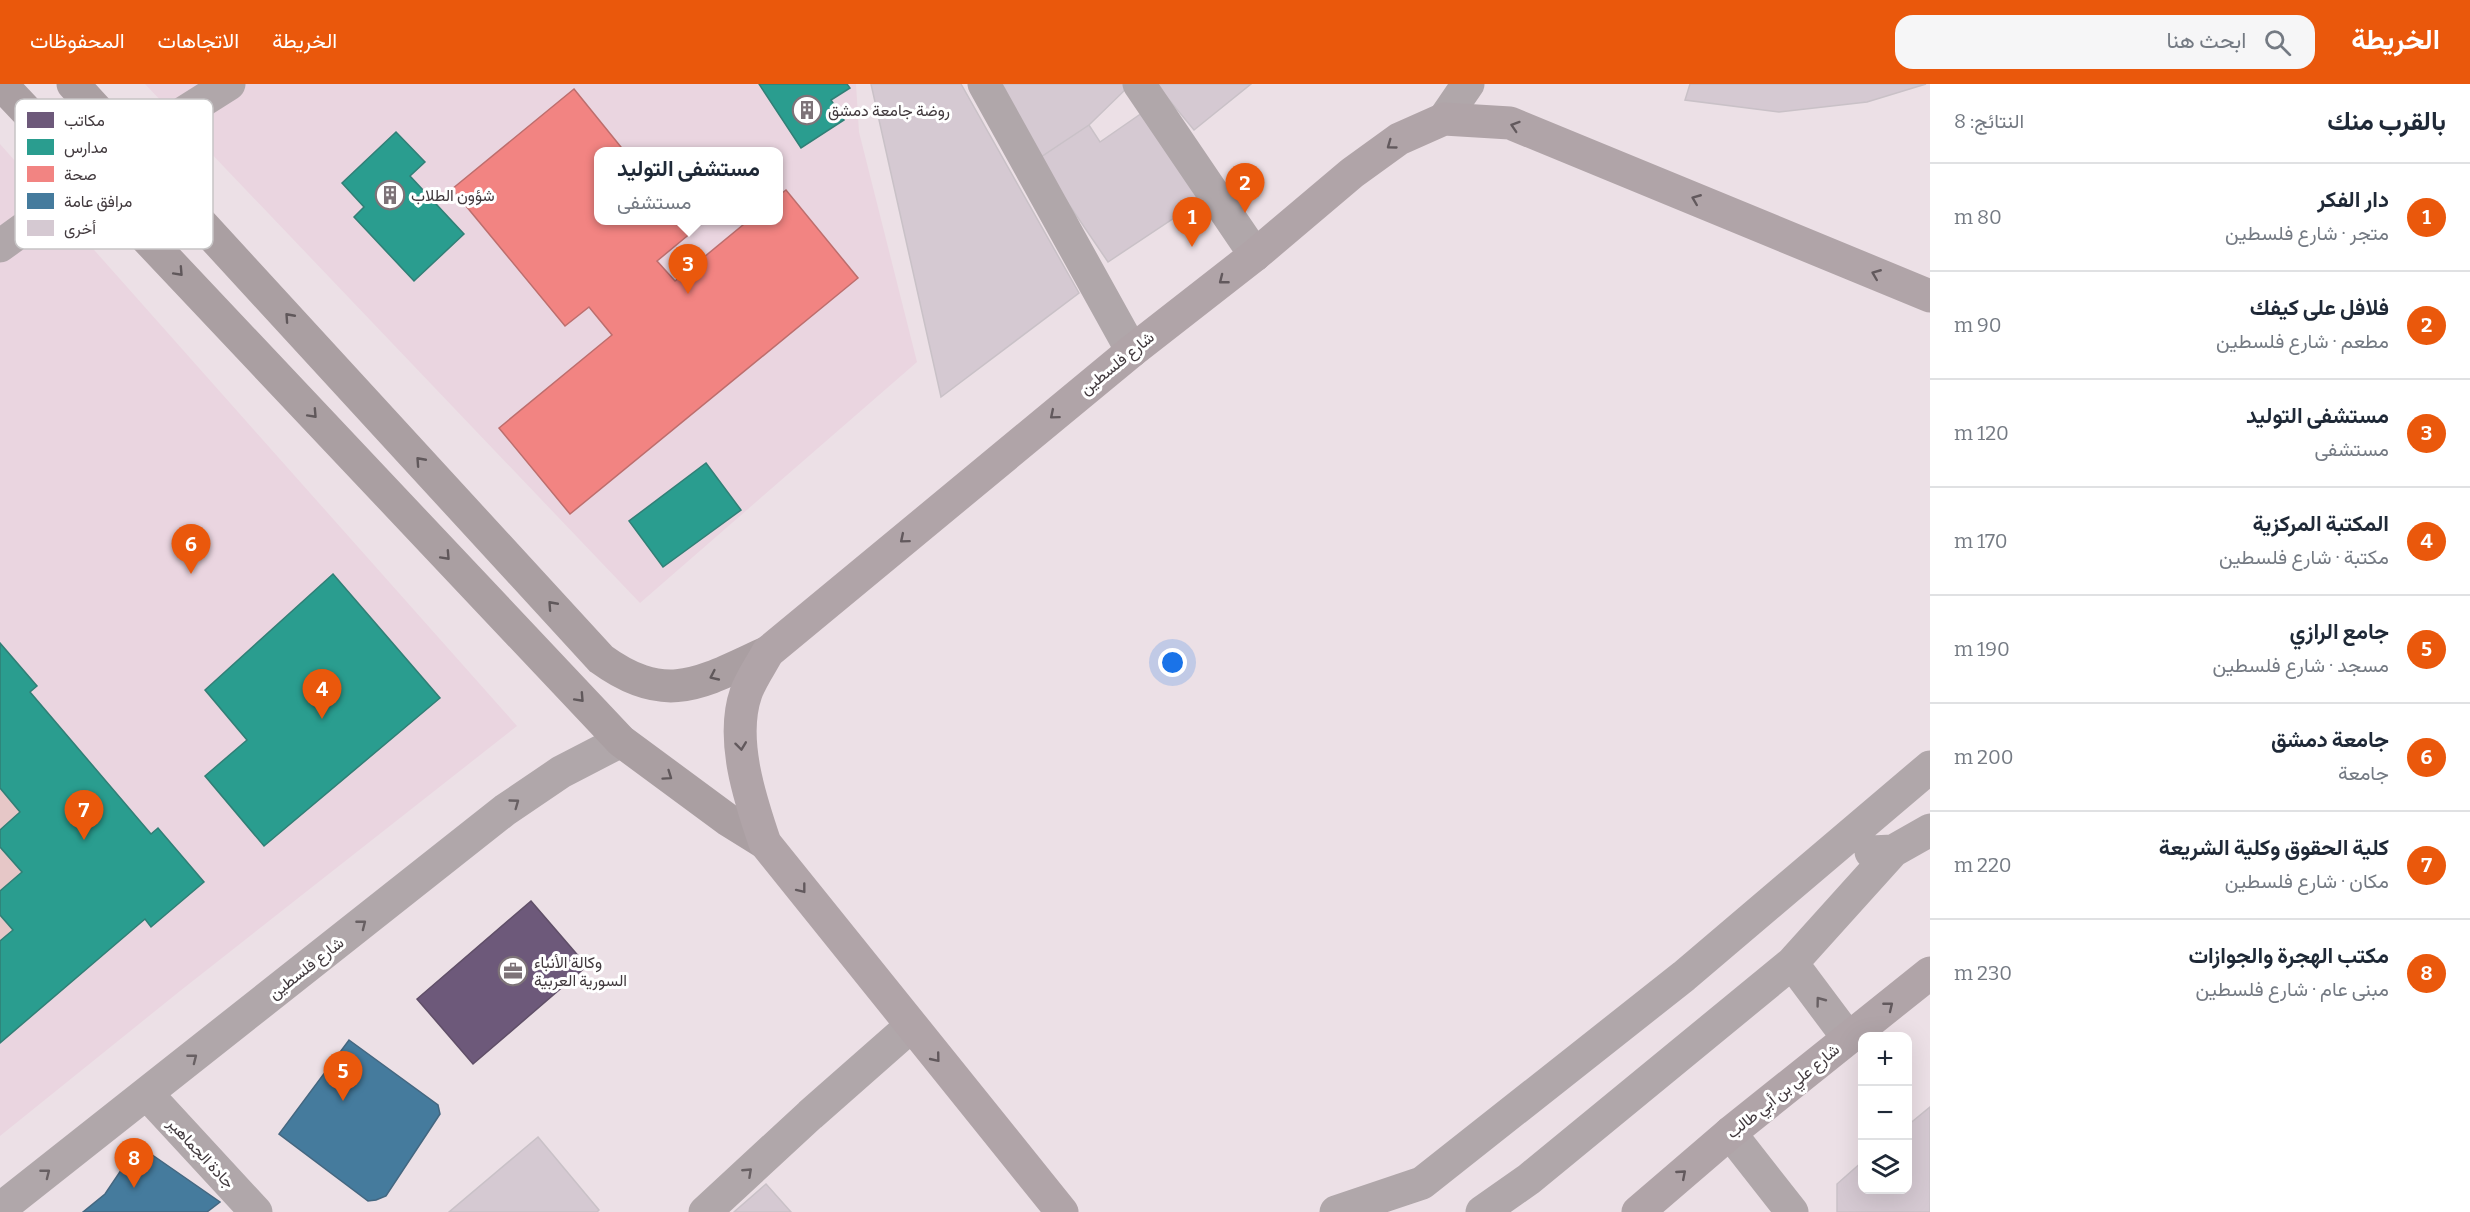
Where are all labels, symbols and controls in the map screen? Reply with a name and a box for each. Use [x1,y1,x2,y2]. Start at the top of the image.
search box [1895,15,2315,69]
text: الخريطة [2351,23,2440,56]
icon: search [2261,26,2294,59]
text: ابحث هنا [2166,27,2246,54]
text: المحفوظات [30,28,125,54]
text: الاتجاهات [158,28,239,54]
text: الخريطة [272,28,337,54]
building icon: روضة جامعة دمشق [791,94,823,126]
legend [15,99,213,249]
place label: روضة جامعة دمشق [828,101,950,121]
text: بالقرب منك [2327,106,2446,137]
text: النتائج: 8 [1954,109,2024,133]
text: مكاتب [64,111,105,130]
one-way arrow [1510,121,1521,133]
text: مدارس [64,138,108,158]
one-way arrow [1387,138,1398,149]
popup [594,147,783,225]
text: مستشفى التوليد [617,155,760,182]
pin: 2 [1226,164,1264,213]
text: صحة [64,165,97,184]
building icon: شؤون الطلاب [374,179,406,211]
place label: شؤون الطلاب [411,186,495,206]
text: دار الفكر [2317,186,2389,213]
text: مستشفى [617,190,692,214]
text: مرافق عامة [64,192,132,212]
one-way arrow [1691,194,1702,206]
pin: 1 [1172,198,1212,247]
text: 80 m [1954,205,2002,229]
text: 1 [2422,205,2431,229]
text: أخرى [64,219,96,239]
text: متجر · شارع فلسطين [2225,221,2389,245]
pin: 3 [668,244,708,294]
one-way arrow [172,265,183,276]
one-way arrow [1871,269,1882,281]
one-way arrow [1218,272,1229,283]
text: فلافل على كيفك [2250,294,2389,321]
text: 90 m [1954,313,2002,337]
text: 2 [2421,313,2432,337]
one-way arrow [285,314,296,324]
street label: شارع فلسطين [1076,327,1159,400]
text: مطعم · شارع فلسطين [2216,329,2389,353]
text: مستشفى التوليد [2246,402,2389,429]
one-way arrow [306,407,317,418]
one-way arrow [1050,407,1061,418]
text: 120 m [1954,421,2009,445]
text: 3 [2421,421,2432,445]
text: مستشفى [2314,437,2389,461]
one-way arrow [416,458,427,468]
text: المكتبة المركزية [2253,510,2389,537]
pin: 6 [172,524,210,574]
text: 170 m [1954,529,2008,553]
text: 4 [2420,529,2433,553]
one-way arrow [900,532,911,543]
text: مكتبة · شارع فلسطين [2219,545,2389,569]
one-way arrow [439,549,450,560]
one-way arrow [548,602,559,612]
text: جامع الرازي [2290,618,2389,645]
text: 190 m [1954,637,2010,661]
text: 5 [2421,637,2432,661]
your location [1158,648,1187,677]
text: مسجد · شارع فلسطين [2212,653,2389,677]
one-way arrow [710,669,721,681]
pin: 4 [302,670,342,719]
one-way arrow [573,691,584,702]
text: جامعة دمشق [2271,726,2389,753]
one-way arrow [734,742,747,751]
text: 200 m [1954,745,2014,769]
text: 6 [2421,745,2432,769]
text: جامعة [2338,761,2389,785]
one-way arrow [661,769,672,780]
pin: 7 [64,790,104,840]
one-way arrow [509,799,520,810]
text: كلية الحقوق وكلية الشريعة [2159,834,2389,861]
text: 220 m [1954,853,2012,877]
text: 7 [2421,853,2432,877]
text: مكان · شارع فلسطين [2225,869,2389,893]
one-way arrow [794,882,805,893]
one-way arrow [355,920,366,931]
street label: شارع فلسطين [265,933,349,1005]
text: مكتب الهجرة والجوازات [2188,942,2389,969]
place label: وكالة الأنباء السورية العربية [534,953,627,991]
office icon: وكالة الأنباء السورية العربية [497,955,529,987]
text: 230 m [1954,961,2012,985]
text: 8 [2420,961,2433,985]
text: مبنى عام · شارع فلسطين [2195,977,2389,1001]
one-way arrow [1816,996,1827,1007]
one-way arrow [1882,1002,1893,1013]
map controls [1858,1032,1912,1194]
button: + [1858,1032,1912,1086]
street label: شارع علي بن أبي طالب [1723,1040,1846,1145]
one-way arrow [929,1051,940,1062]
pin: 5 [324,1052,362,1101]
one-way arrow [186,1054,197,1065]
button: − [1858,1086,1912,1140]
street label: جادة الجماهير [162,1113,239,1193]
pin: 8 [114,1138,154,1188]
button: layers [1858,1140,1912,1194]
one-way arrow [741,1168,752,1179]
one-way arrow [39,1169,50,1180]
one-way arrow [1675,1170,1686,1181]

